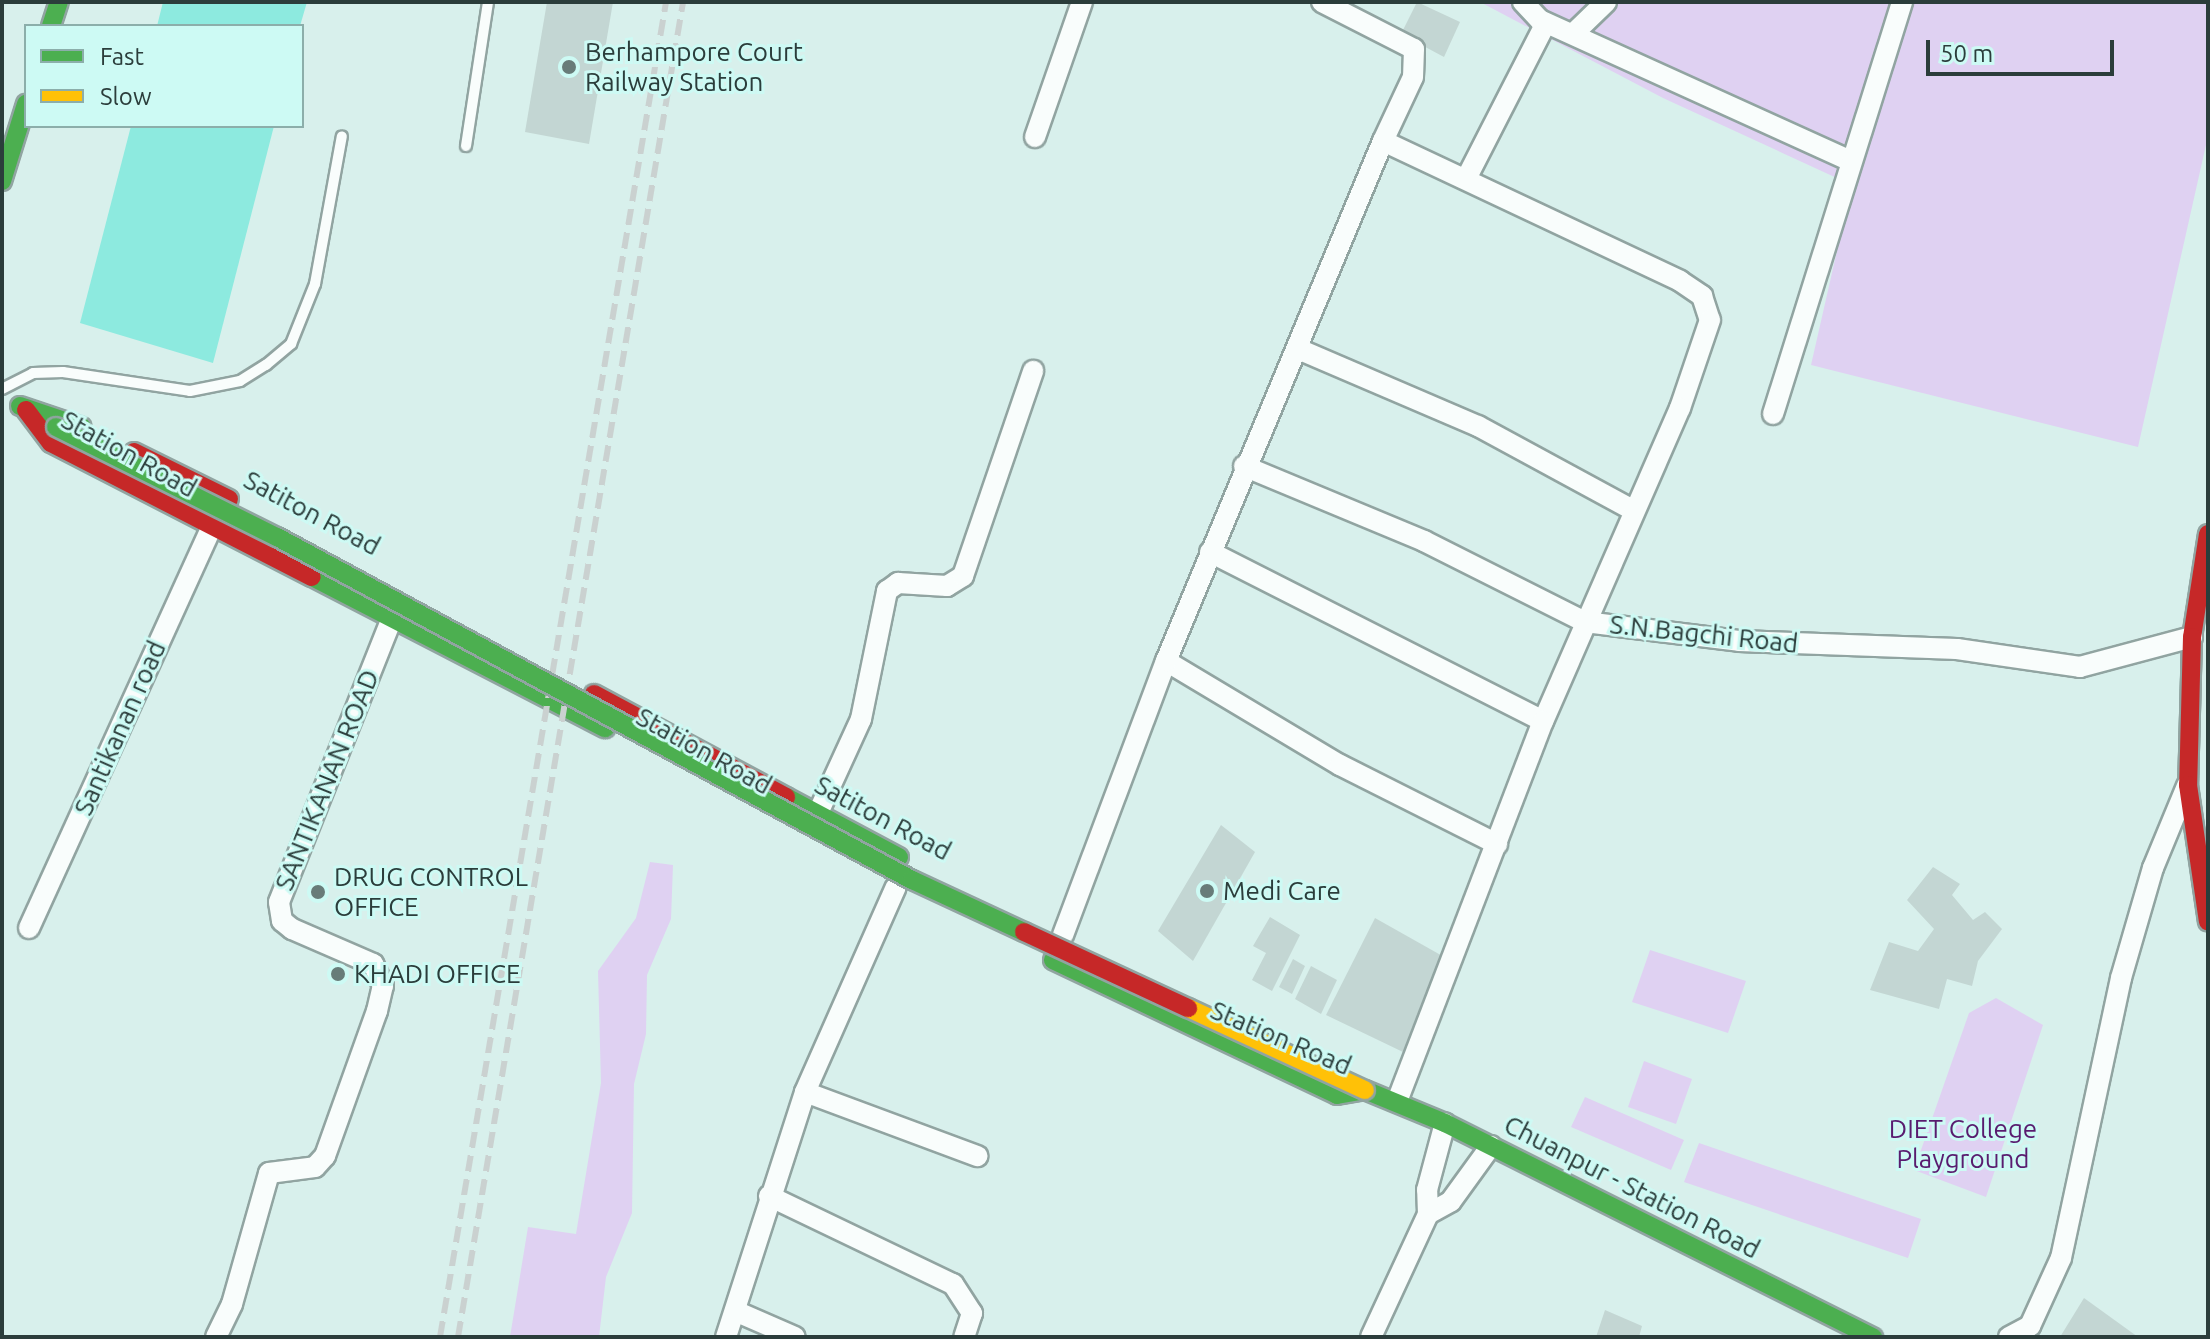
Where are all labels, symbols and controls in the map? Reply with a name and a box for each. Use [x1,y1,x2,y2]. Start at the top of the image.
legend [24,24,304,128]
scale bar [1930,24,2118,74]
place label: Berhampore Court Railway Station [585,36,803,98]
text: 50 m [1940,40,1993,67]
text: Fast [100,43,144,70]
marker: Berhampore Court Railway Station [560,58,578,76]
text: Slow [100,83,152,110]
street label: Station Road [56,404,202,504]
street label: Satiton Road [239,464,385,562]
street label: S.N.Bagchi Road [1608,609,1800,659]
street label: Santikanan road [68,636,172,820]
street label: SANTIKANAN ROAD [268,665,386,895]
street label: Station Road [631,701,777,801]
street label: Satiton Road [810,769,956,867]
place label: DRUG CONTROL OFFICE [334,861,528,922]
place label: Medi Care [1223,875,1341,907]
marker: Medi Care [1198,882,1216,900]
marker: DRUG CONTROL OFFICE [309,883,327,901]
place label: KHADI OFFICE [354,958,521,990]
marker: KHADI OFFICE [329,965,347,983]
street label: Station Road [1206,994,1356,1082]
street label: Chuanpur - Station Road [1499,1109,1765,1265]
park label: DIET College Playground [1889,1113,2037,1174]

